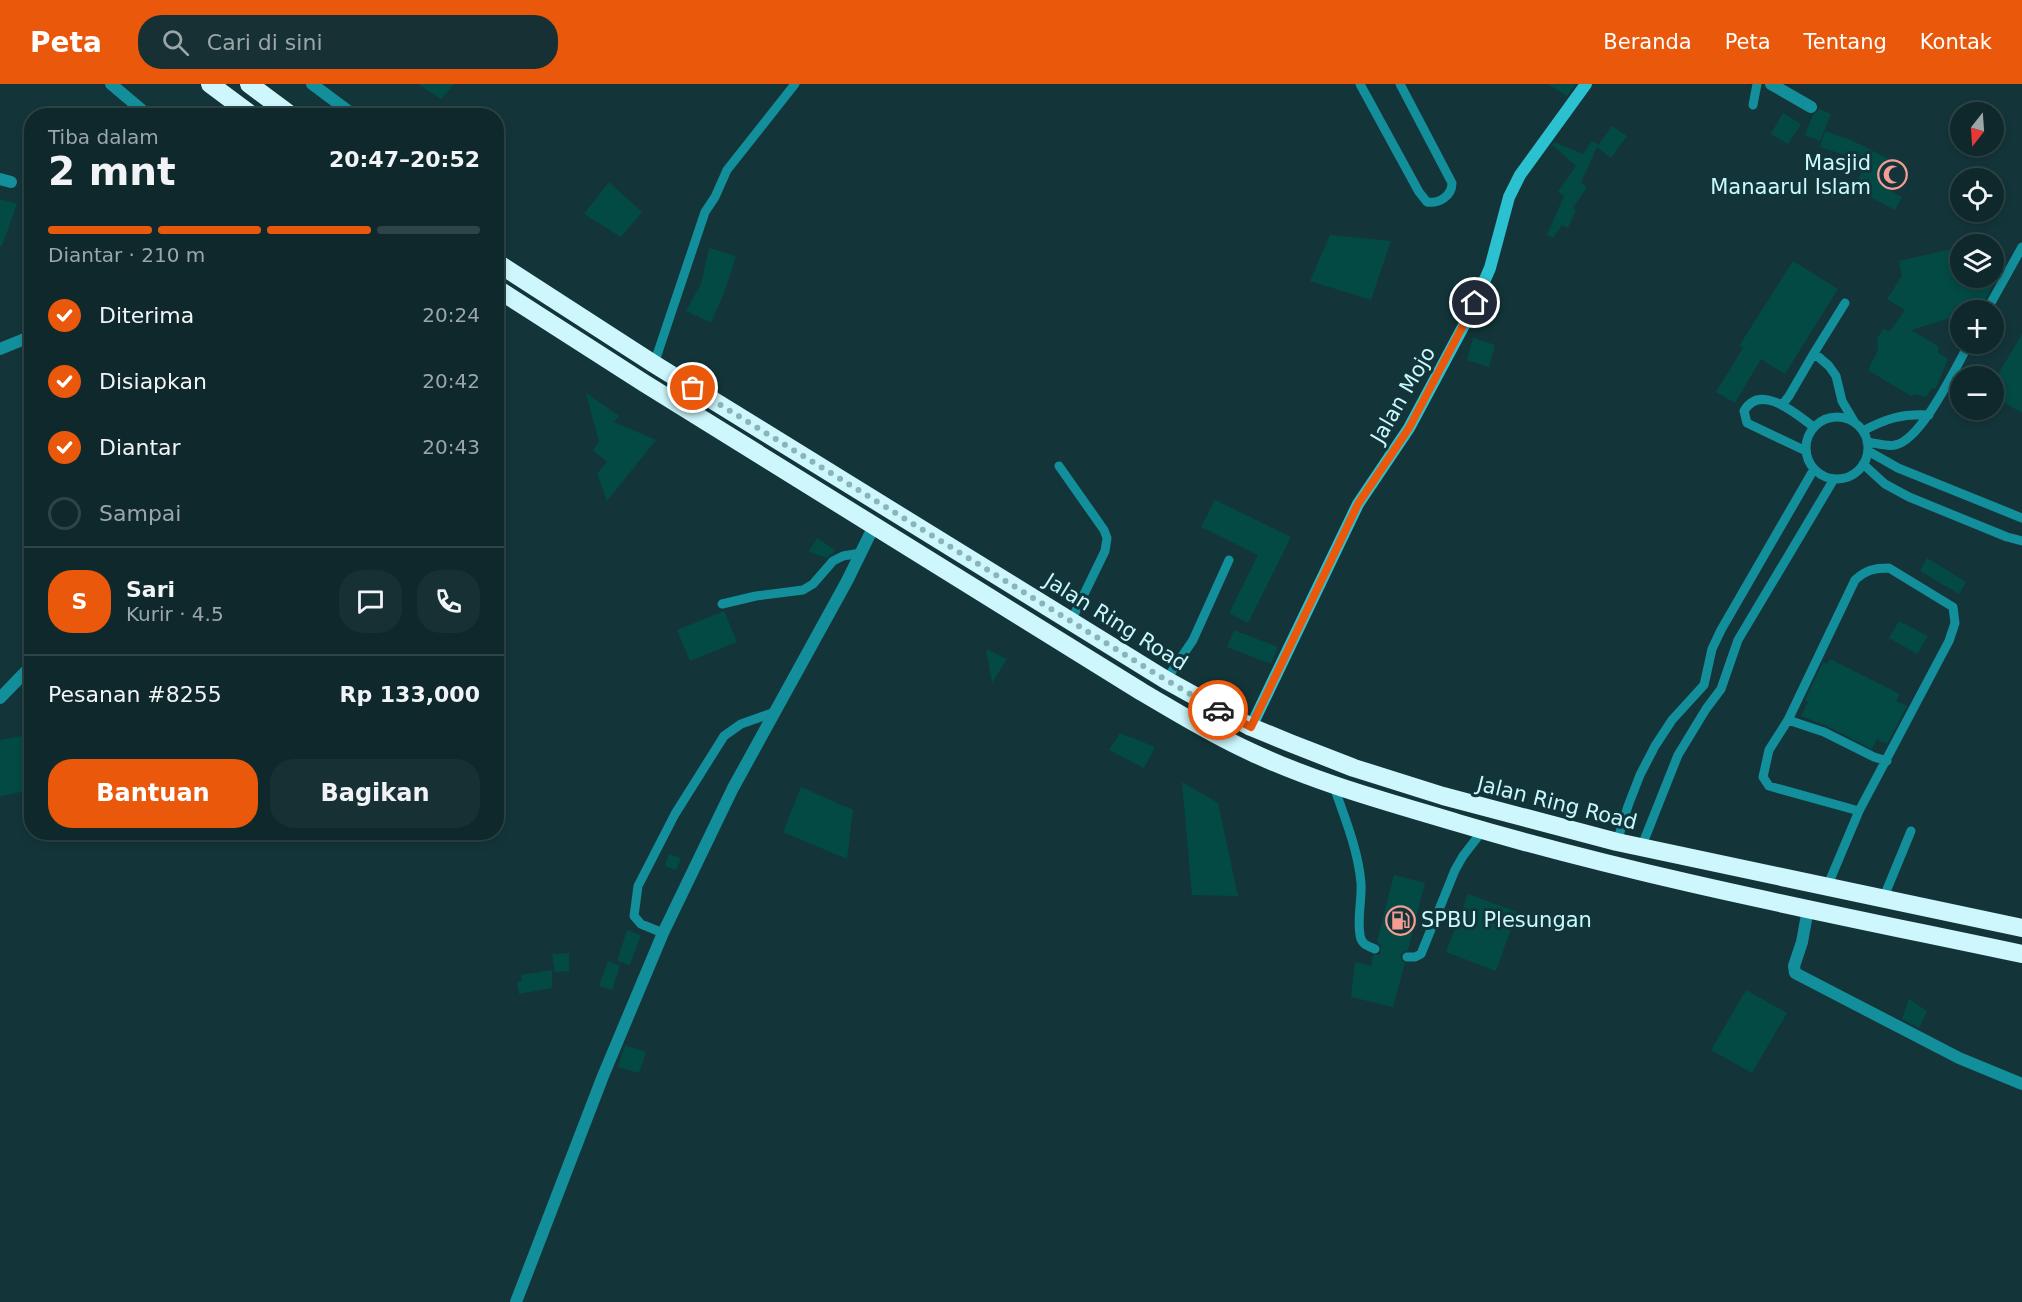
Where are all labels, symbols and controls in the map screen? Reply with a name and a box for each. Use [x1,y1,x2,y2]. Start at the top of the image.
search box [138,15,558,69]
text: Peta [30,26,102,59]
icon: search [159,26,192,59]
text: Cari di sini [207,30,323,55]
text: Beranda [1603,30,1692,54]
text: Peta [1725,30,1771,54]
text: Tentang [1804,30,1887,54]
text: Kontak [1920,30,1992,54]
north arrow [1950,102,2004,156]
map controls [1950,102,2004,420]
text: Tiba dalam [48,125,159,149]
text: 20:47–20:52 [329,147,480,172]
text: 2 mnt [48,149,176,194]
place label: Masjid Manaarul Islam [1710,151,1871,199]
mosque icon: Masjid Manaarul Islam [1876,159,1908,191]
button: locate [1950,168,2004,222]
button: layers [1950,234,2004,288]
text: Diantar · 210 m [48,243,205,267]
pin [1449,277,1500,328]
icon: home [1458,286,1491,319]
icon: check [48,299,81,332]
button: + [1950,300,2004,354]
text: Diterima [99,303,194,328]
text: 20:24 [422,303,480,327]
street label: Jalan Mojo [1365,342,1440,449]
pin [667,362,718,413]
icon: check [48,365,81,398]
button: − [1950,366,2004,420]
text: Disiapkan [99,369,207,394]
text: 20:42 [422,369,480,393]
icon: bag [676,371,709,404]
icon: check [48,431,81,464]
text: Diantar [99,435,181,460]
text: 20:43 [422,435,480,459]
text: Sampai [99,501,181,526]
street label: Jalan Ring Road [1038,567,1192,676]
button: chat [339,570,402,633]
button: phone [417,570,480,633]
text: Sari [126,577,175,602]
text: S [72,589,87,614]
text: Kurir · 4.5 [126,602,224,626]
courier [1188,680,1248,740]
text: Pesanan #8255 [48,682,222,707]
text: Rp 133,000 [339,682,480,707]
icon: car [1202,694,1235,727]
button: Bantuan [48,759,258,828]
button: Bagikan [270,759,480,828]
street label: Jalan Ring Road [1473,771,1640,835]
fuel station icon: SPBU Plesungan [1384,904,1416,936]
place label: SPBU Plesungan [1421,908,1592,932]

